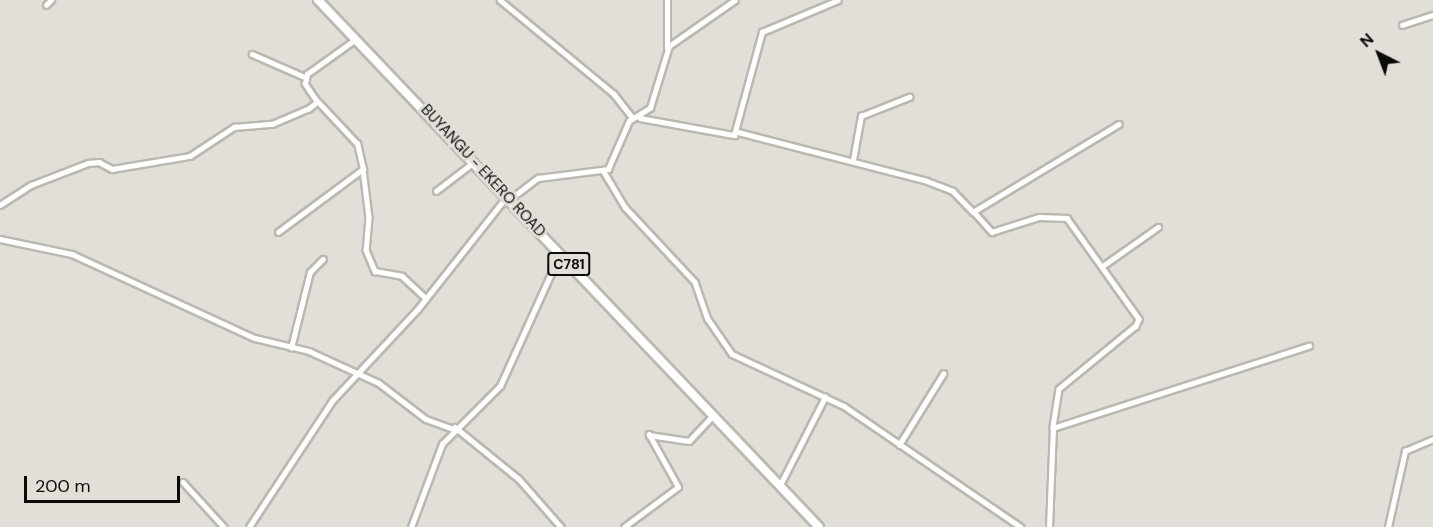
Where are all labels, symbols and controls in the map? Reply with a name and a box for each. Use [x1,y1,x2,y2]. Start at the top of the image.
north arrow [1349,24,1409,84]
text: N [1355,29,1378,52]
street label: BUYANGU - EKERO ROAD [417,101,549,241]
road number: C781 [546,253,592,275]
scale bar [27,464,183,502]
text: 200 m [35,474,91,498]

